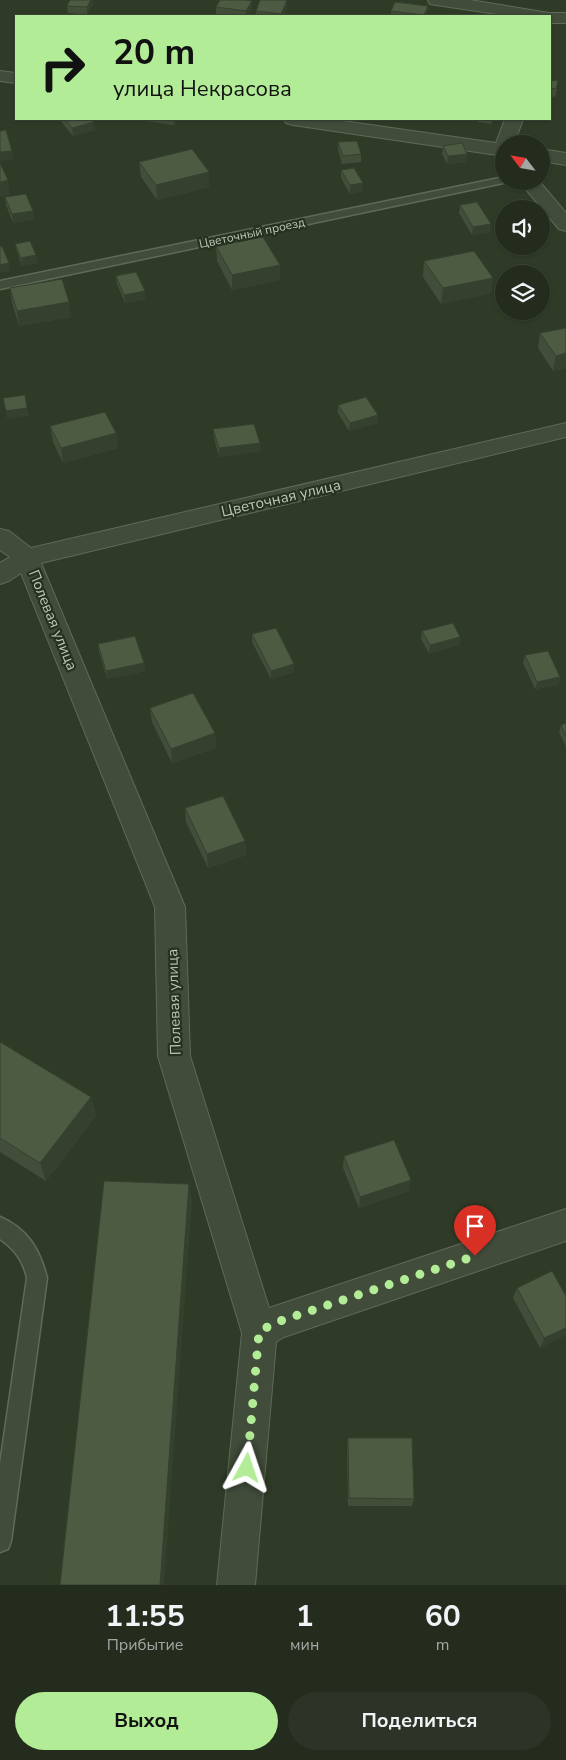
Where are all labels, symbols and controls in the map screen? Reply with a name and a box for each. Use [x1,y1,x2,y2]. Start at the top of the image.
text: 20 m [113,29,195,76]
icon: right [30,35,95,100]
text: улица Некрасова [113,74,292,104]
north arrow [495,135,550,190]
map controls [495,135,550,320]
button: sound [495,200,550,255]
street label: Цветочный проезд [198,214,306,252]
button: layers [495,265,550,320]
street label: Цветочная улица [219,475,343,521]
street label: Полевая улица [24,567,82,673]
street label: Полевая улица [162,948,186,1056]
pin [454,1205,496,1256]
icon: arrive [461,1212,489,1240]
position arrow [220,1441,272,1493]
text: 11:55 [105,1596,185,1637]
text: 1 [296,1596,314,1637]
text: 60 [425,1596,461,1637]
text: Прибытие [107,1634,183,1656]
text: мин [290,1634,319,1656]
text: m [436,1634,450,1656]
button: Выход [15,1692,278,1750]
button: Поделиться [288,1692,551,1750]

